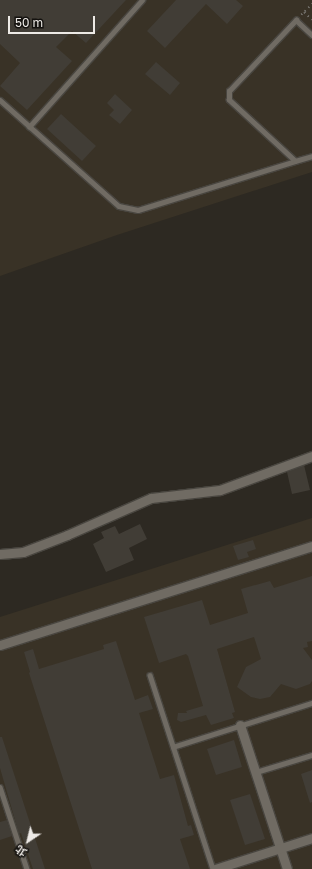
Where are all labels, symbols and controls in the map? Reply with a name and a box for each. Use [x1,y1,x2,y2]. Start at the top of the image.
scale bar [10,8,97,34]
text: 50 m [15,15,43,30]
north arrow [8,821,48,861]
text: 北 [13,843,29,860]

